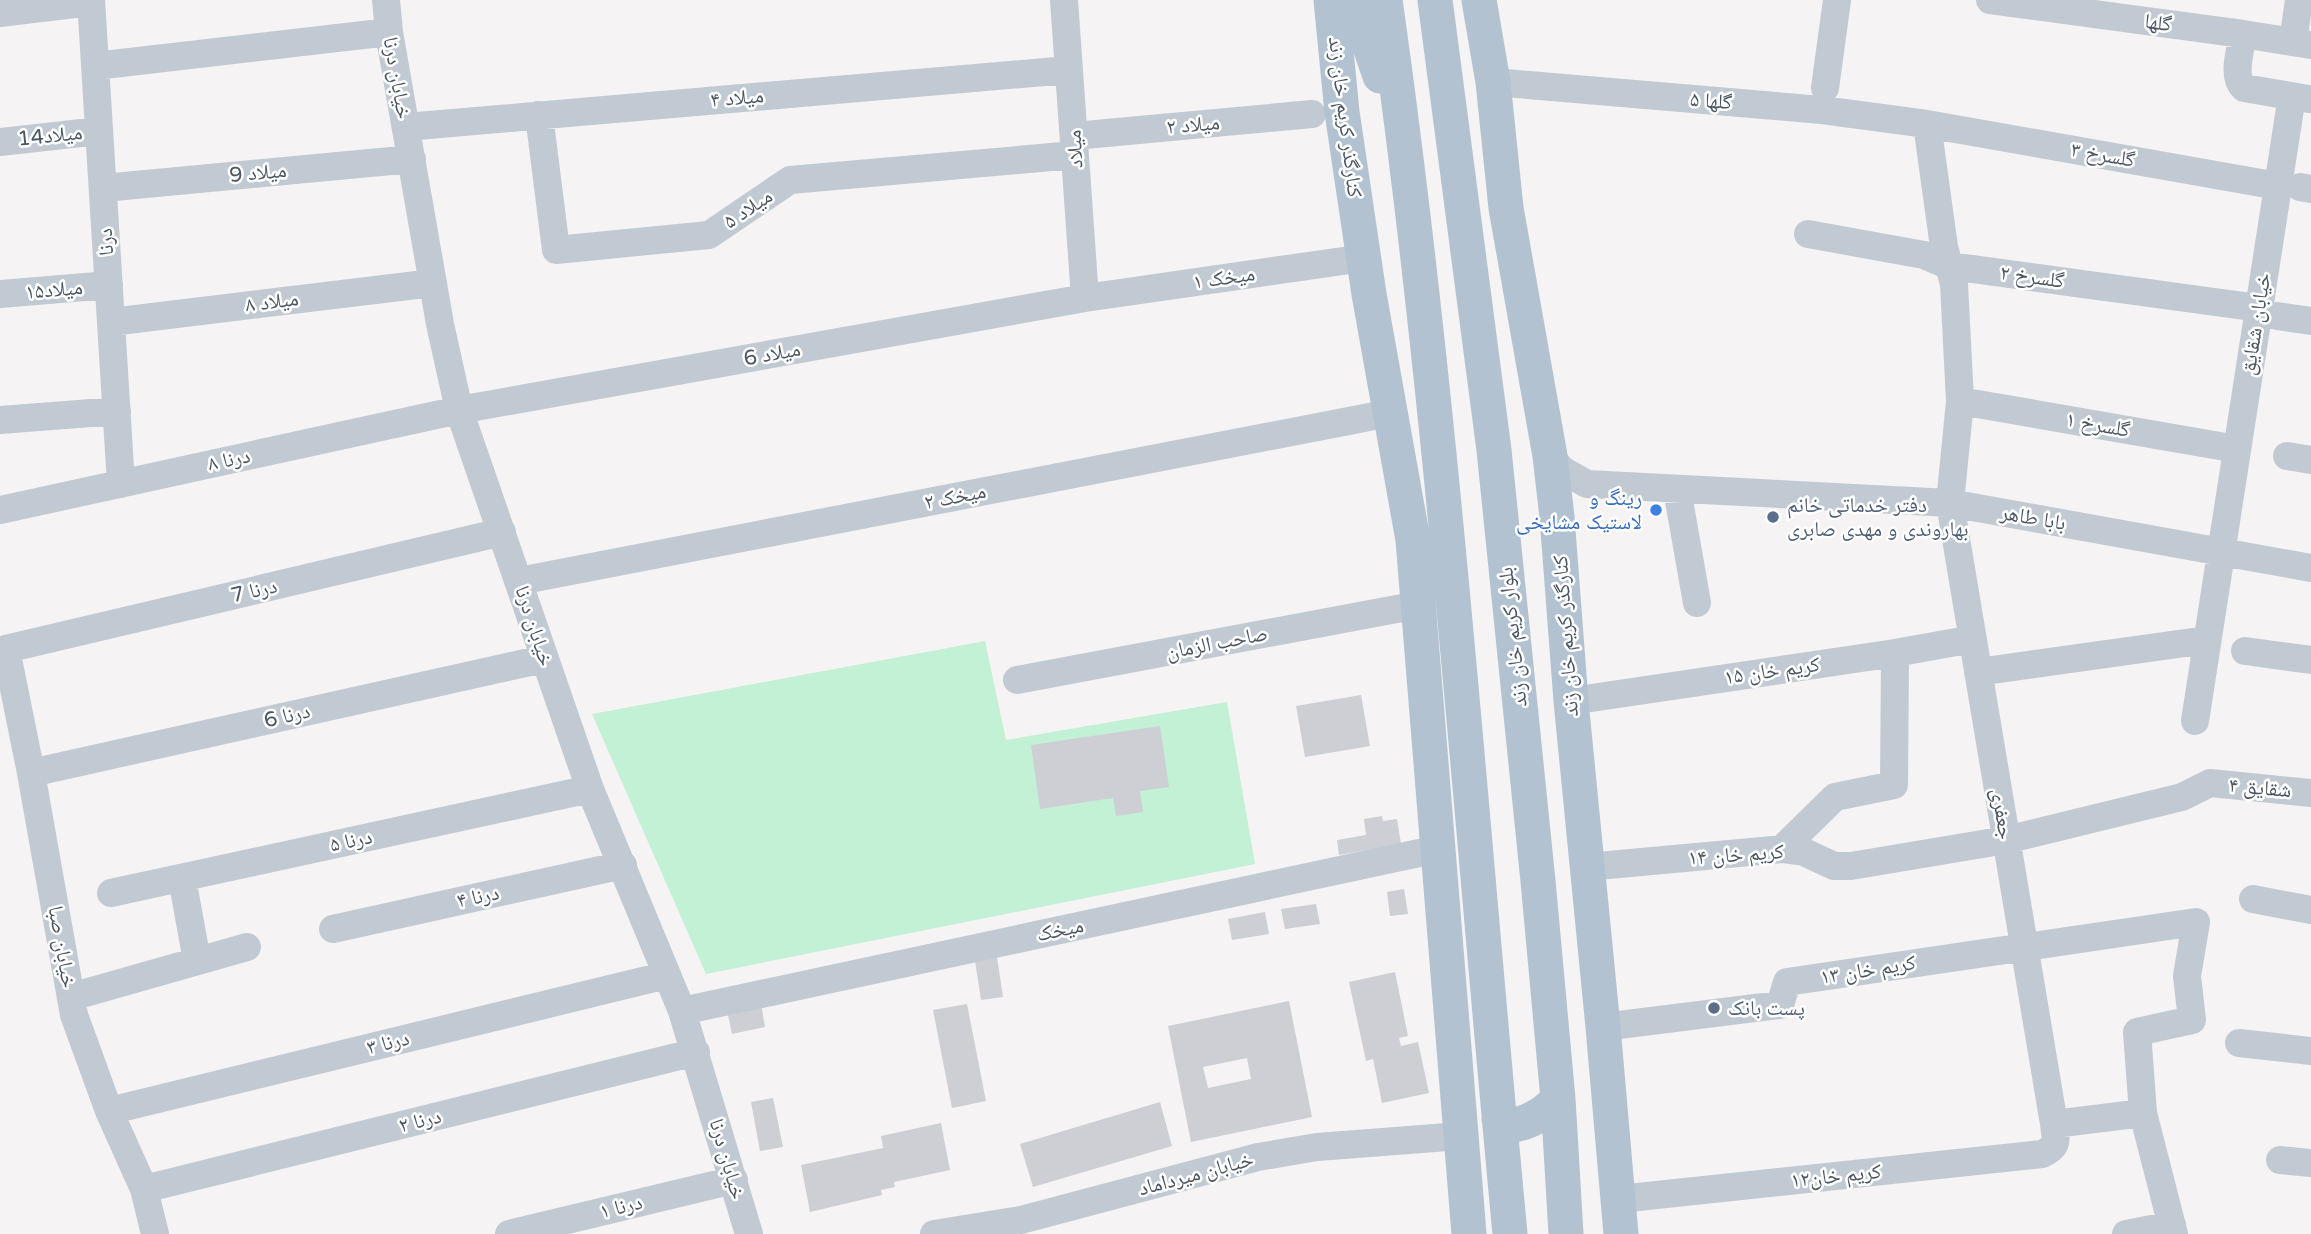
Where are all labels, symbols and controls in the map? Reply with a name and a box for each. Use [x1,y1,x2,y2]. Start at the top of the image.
street label: گلها [2143,9,2173,37]
street label: خیابان درنا [377,35,417,121]
street label: کنارگذر کریم خان زند [1322,35,1367,199]
street label: میلاد ۴ [709,83,765,113]
street label: گلها ۵ [1689,87,1733,115]
street label: میلاد ۲ [1165,110,1221,140]
street label: میلاد14 [16,120,84,152]
street label: میلاد [1062,129,1088,169]
street label: گلسرخ ۳ [2069,137,2137,173]
street label: میلاد 9 [228,158,288,188]
street label: میلاد ۵ [719,184,777,234]
street label: درنا [93,227,119,257]
street label: گلسرخ ۲ [1998,260,2066,294]
street label: میخک ۱ [1191,261,1257,295]
street label: خیابان شقایق [2236,271,2276,377]
street label: میلاد۱۵ [24,275,84,305]
street label: میلاد ۸ [244,286,300,318]
street label: میلاد 6 [742,337,802,371]
street label: گلسرخ ۱ [2064,407,2132,443]
street label: درنا ۸ [205,443,253,477]
street label: میخک ۲ [922,479,988,515]
place label: رینگ و لاستیک مشایخی [1516,486,1642,535]
place label: دفتر خدماتی خانم بهاروندی و مهدی صابری [1787,493,1969,542]
street label: بابا طاهر [1997,500,2068,536]
marker: رینگ و لاستیک مشایخی [1648,502,1664,518]
marker: دفتر خدماتی خانم بهاروندی و مهدی صابری [1765,509,1781,525]
street label: کنارگذر کریم خان زند [1548,554,1585,718]
street label: بلوار کریم خان زند [1493,566,1534,708]
street label: درنا 7 [229,574,279,608]
street label: خیابان درنا [509,583,559,669]
street label: صاحب الزمان [1164,621,1270,665]
street label: کریم خان ۱۵ [1723,652,1822,691]
street label: درنا 6 [262,699,312,733]
street label: شقایق ۴ [2228,773,2292,803]
street label: جعفری [1986,787,2018,841]
street label: درنا ۵ [327,824,375,858]
street label: کریم خان ۱۴ [1687,839,1785,872]
street label: درنا ۴ [454,880,502,914]
street label: خیابان صبا [42,904,82,990]
street label: میخک [1034,913,1086,947]
street label: کریم خان ۱۳ [1819,950,1918,991]
place label: پست بانک [1728,996,1805,1021]
marker: پست بانک [1706,1000,1722,1016]
street label: درنا ۳ [364,1026,412,1060]
street label: درنا ۲ [396,1104,444,1138]
street label: خیابان درنا [704,1116,750,1202]
street label: خیابان میرداماد [1136,1147,1256,1201]
street label: کریم خان۱۲ [1790,1159,1883,1194]
street label: درنا ۱ [597,1190,645,1224]

